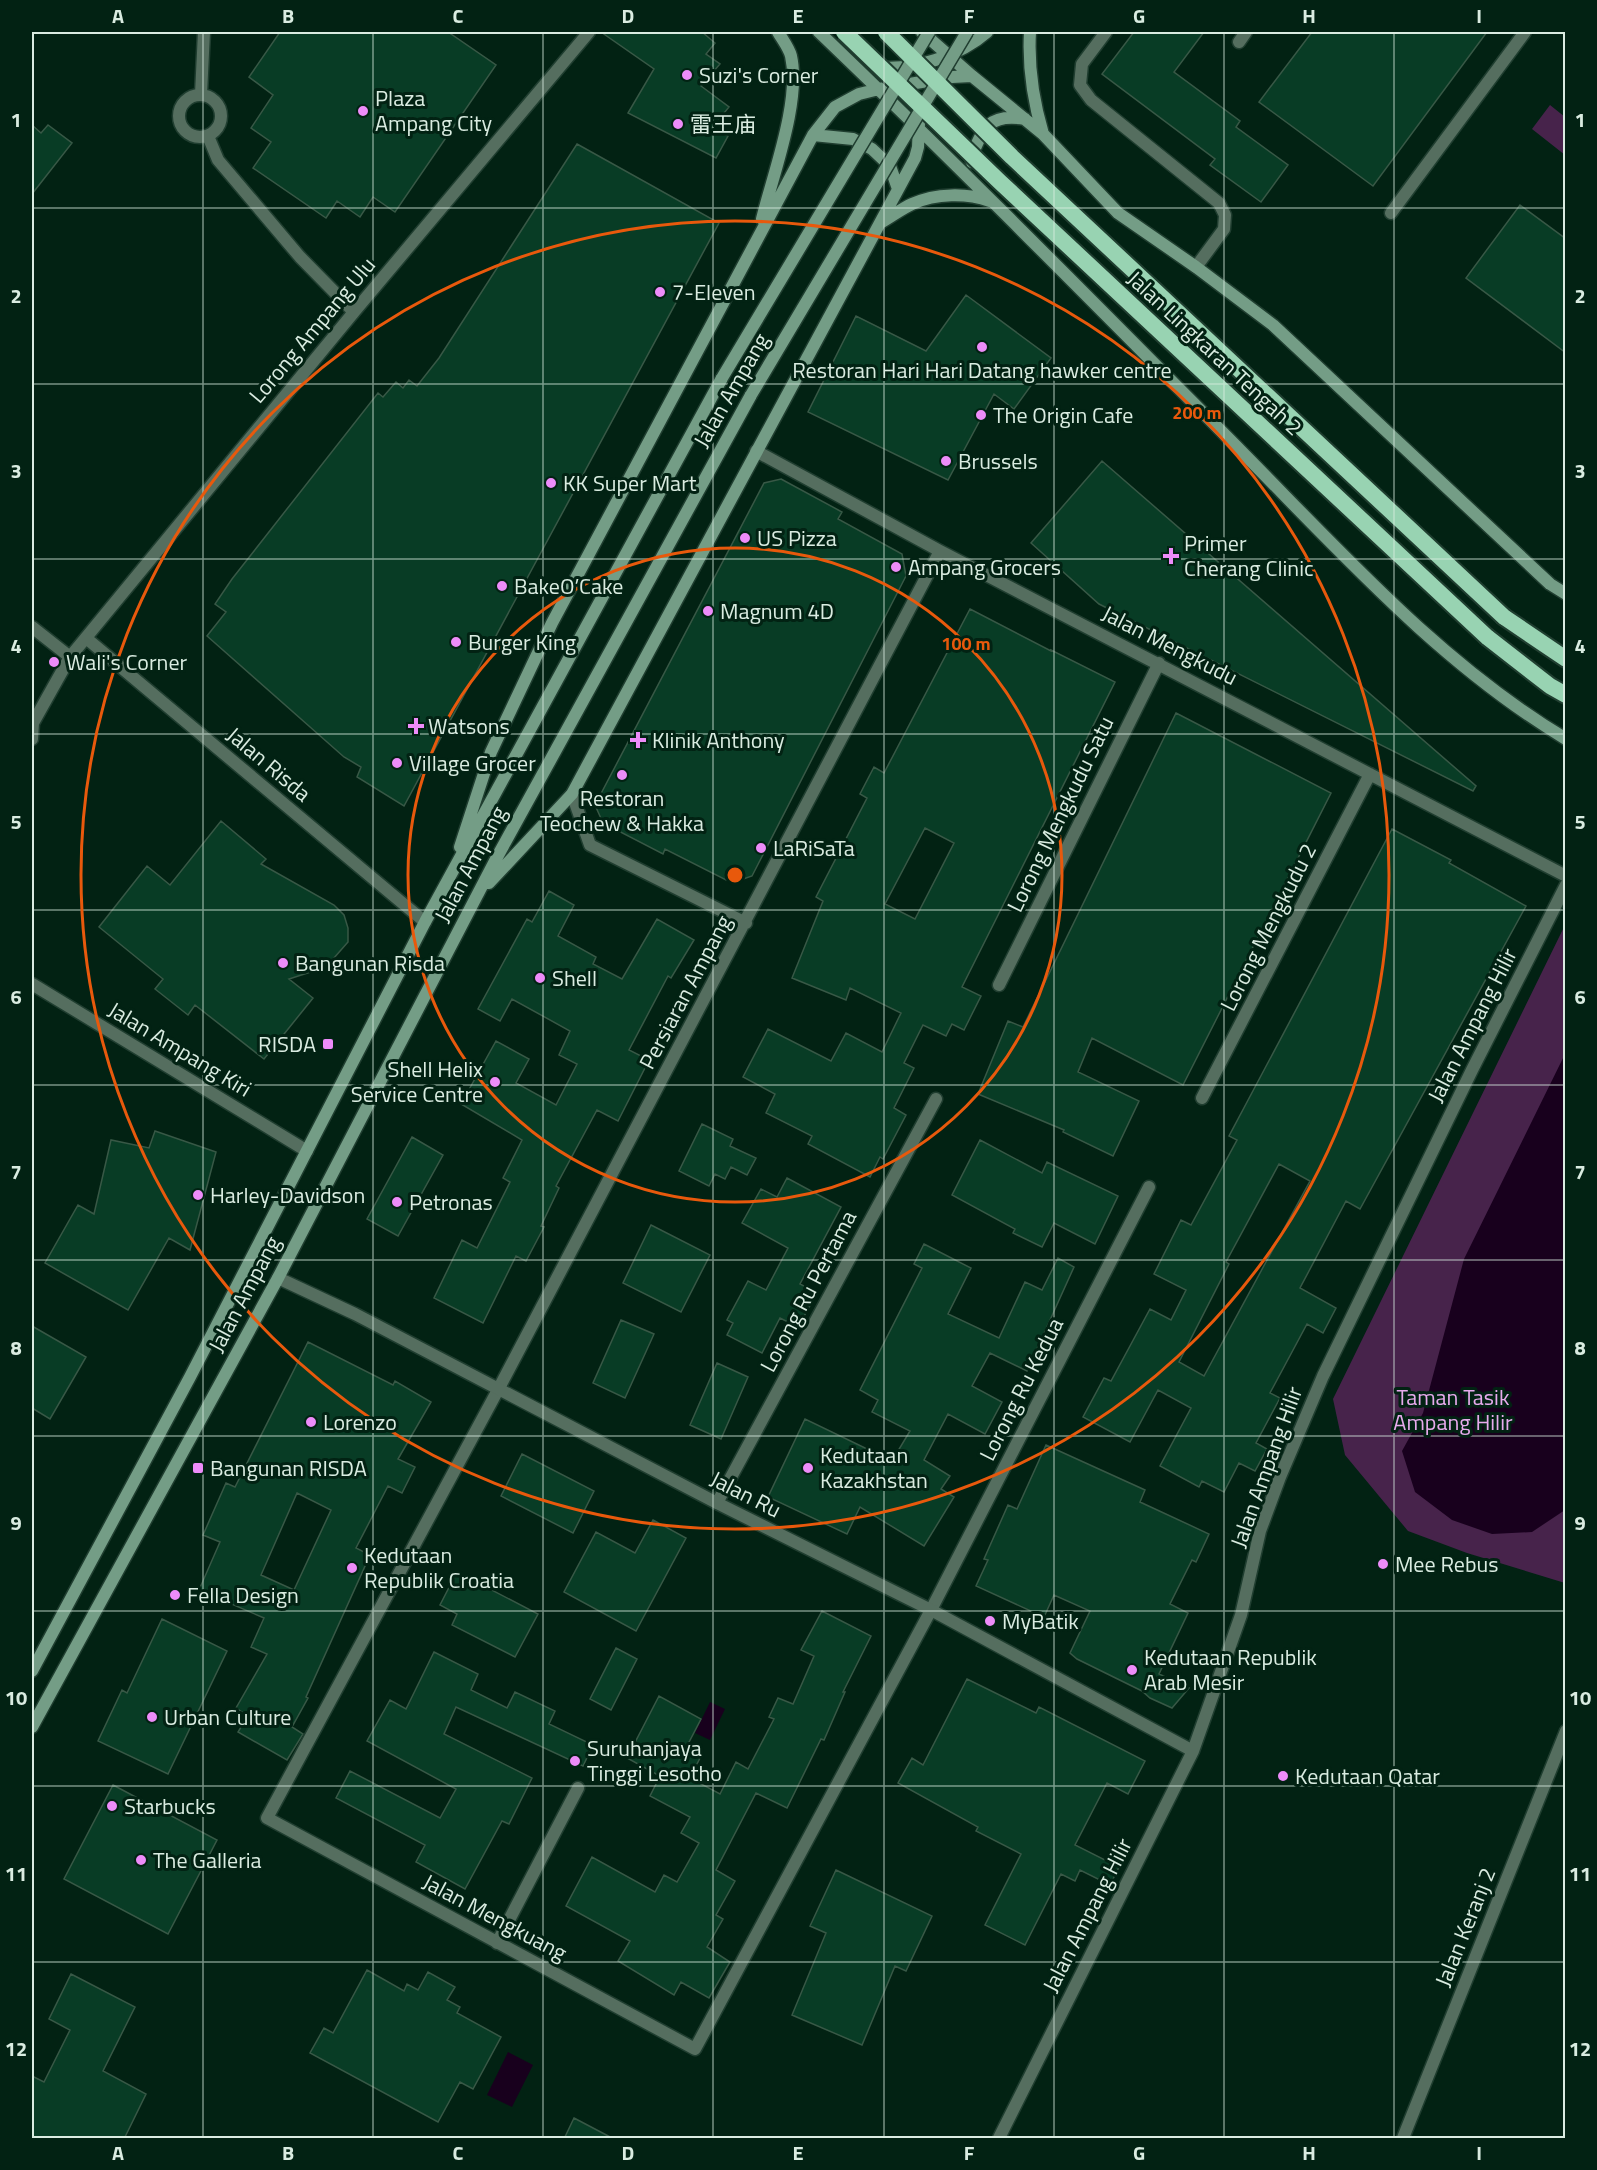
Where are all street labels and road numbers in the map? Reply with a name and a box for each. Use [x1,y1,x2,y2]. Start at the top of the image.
street label: Lorong Ampang Ulu [240,249,384,411]
street label: Jalan Lingkaran Tengah 2 [1120,262,1310,444]
street label: Jalan Ampang [684,326,778,454]
street label: Jalan Mengkudu [1096,596,1244,694]
street label: Lorong Mengkudu Satu [998,710,1122,918]
street label: Jalan Risda [219,718,319,810]
street label: Jalan Ampang [425,800,515,928]
street label: Lorong Mengkudu 2 [1211,837,1325,1017]
street label: Persiaran Ampang [630,909,740,1075]
street label: Jalan Ampang Hilir [1418,941,1526,1108]
street label: Jalan Ampang Kiri [102,993,258,1105]
street label: Lorong Ru Pertama [751,1204,865,1378]
street label: Jalan Ampang [199,1230,289,1358]
street label: Lorong Ru Kedua [970,1311,1072,1467]
street label: Jalan Ampang Hilir [1221,1381,1311,1552]
street label: Jalan Ru [705,1462,787,1526]
street label: Jalan Ampang Hilir [1033,1831,1141,1998]
street label: Jalan Keranj 2 [1426,1862,1504,1992]
street label: Jalan Mengkuang [417,1865,573,1969]

